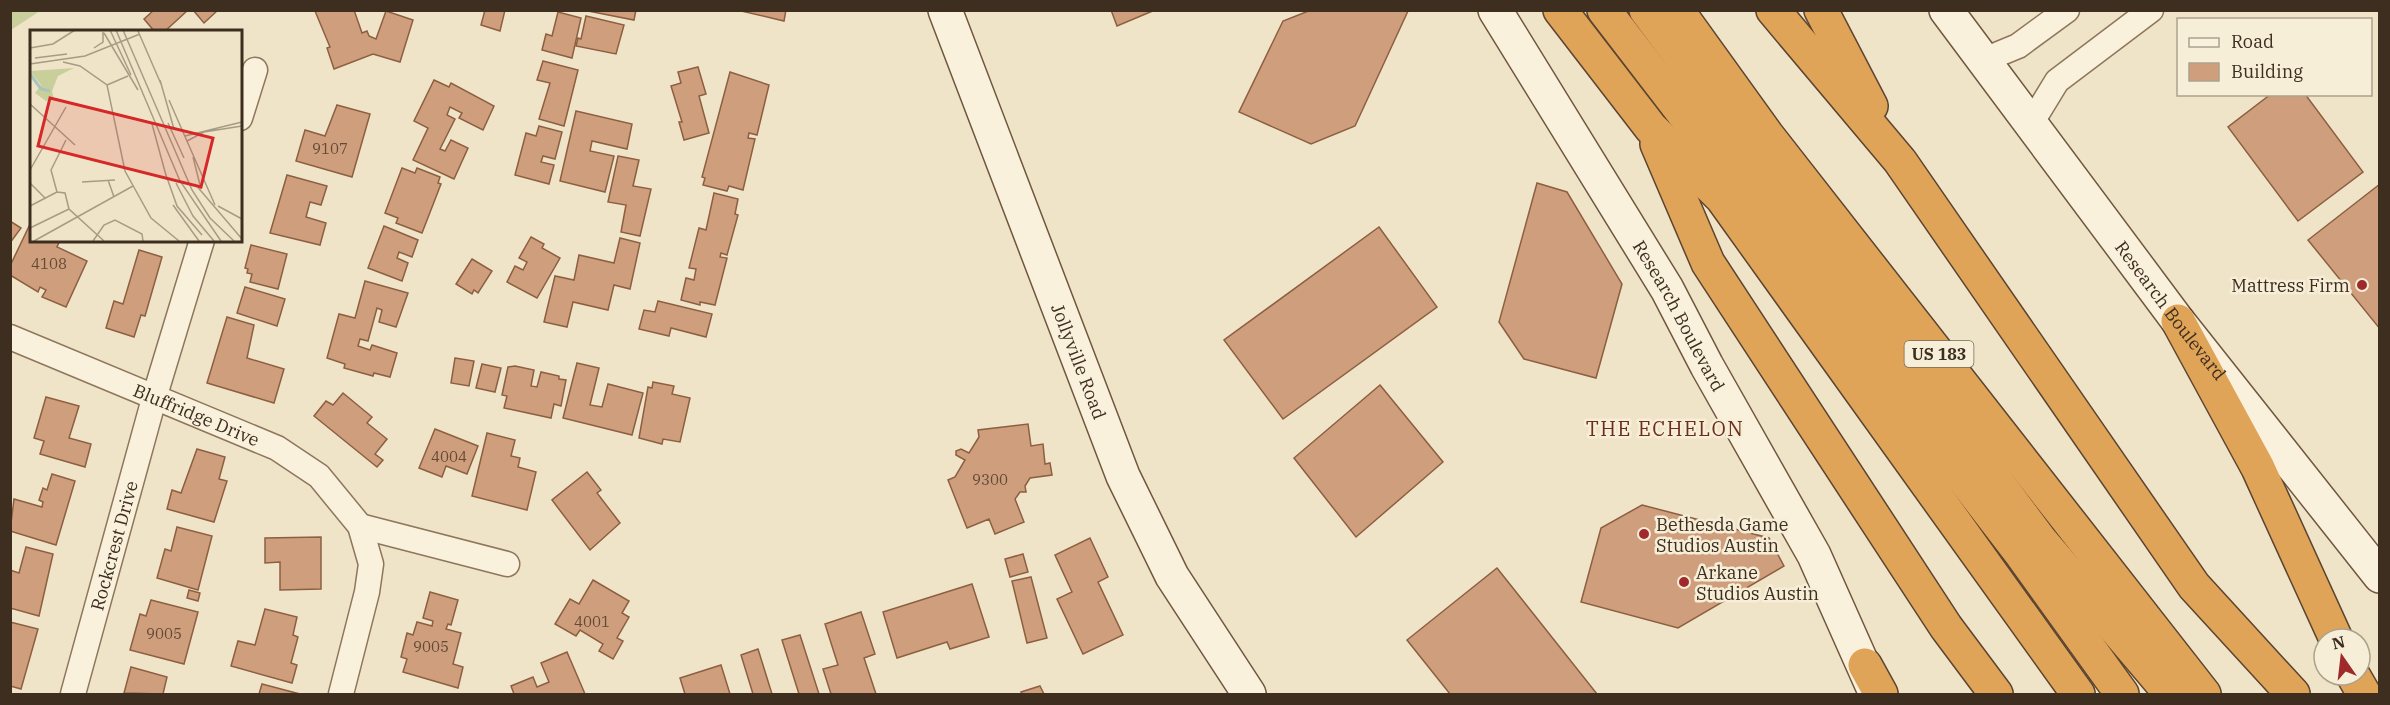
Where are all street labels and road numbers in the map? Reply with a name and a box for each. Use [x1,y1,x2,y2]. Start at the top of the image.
street label: Research Boulevard [1628,236,1730,395]
street label: Research Boulevard [2110,236,2232,384]
street label: Jollyville Road [1047,300,1112,422]
road number: US 183 [1904,341,1974,367]
street label: Bluffridge Drive [130,378,263,451]
street label: Rockcrest Drive [85,478,142,613]

